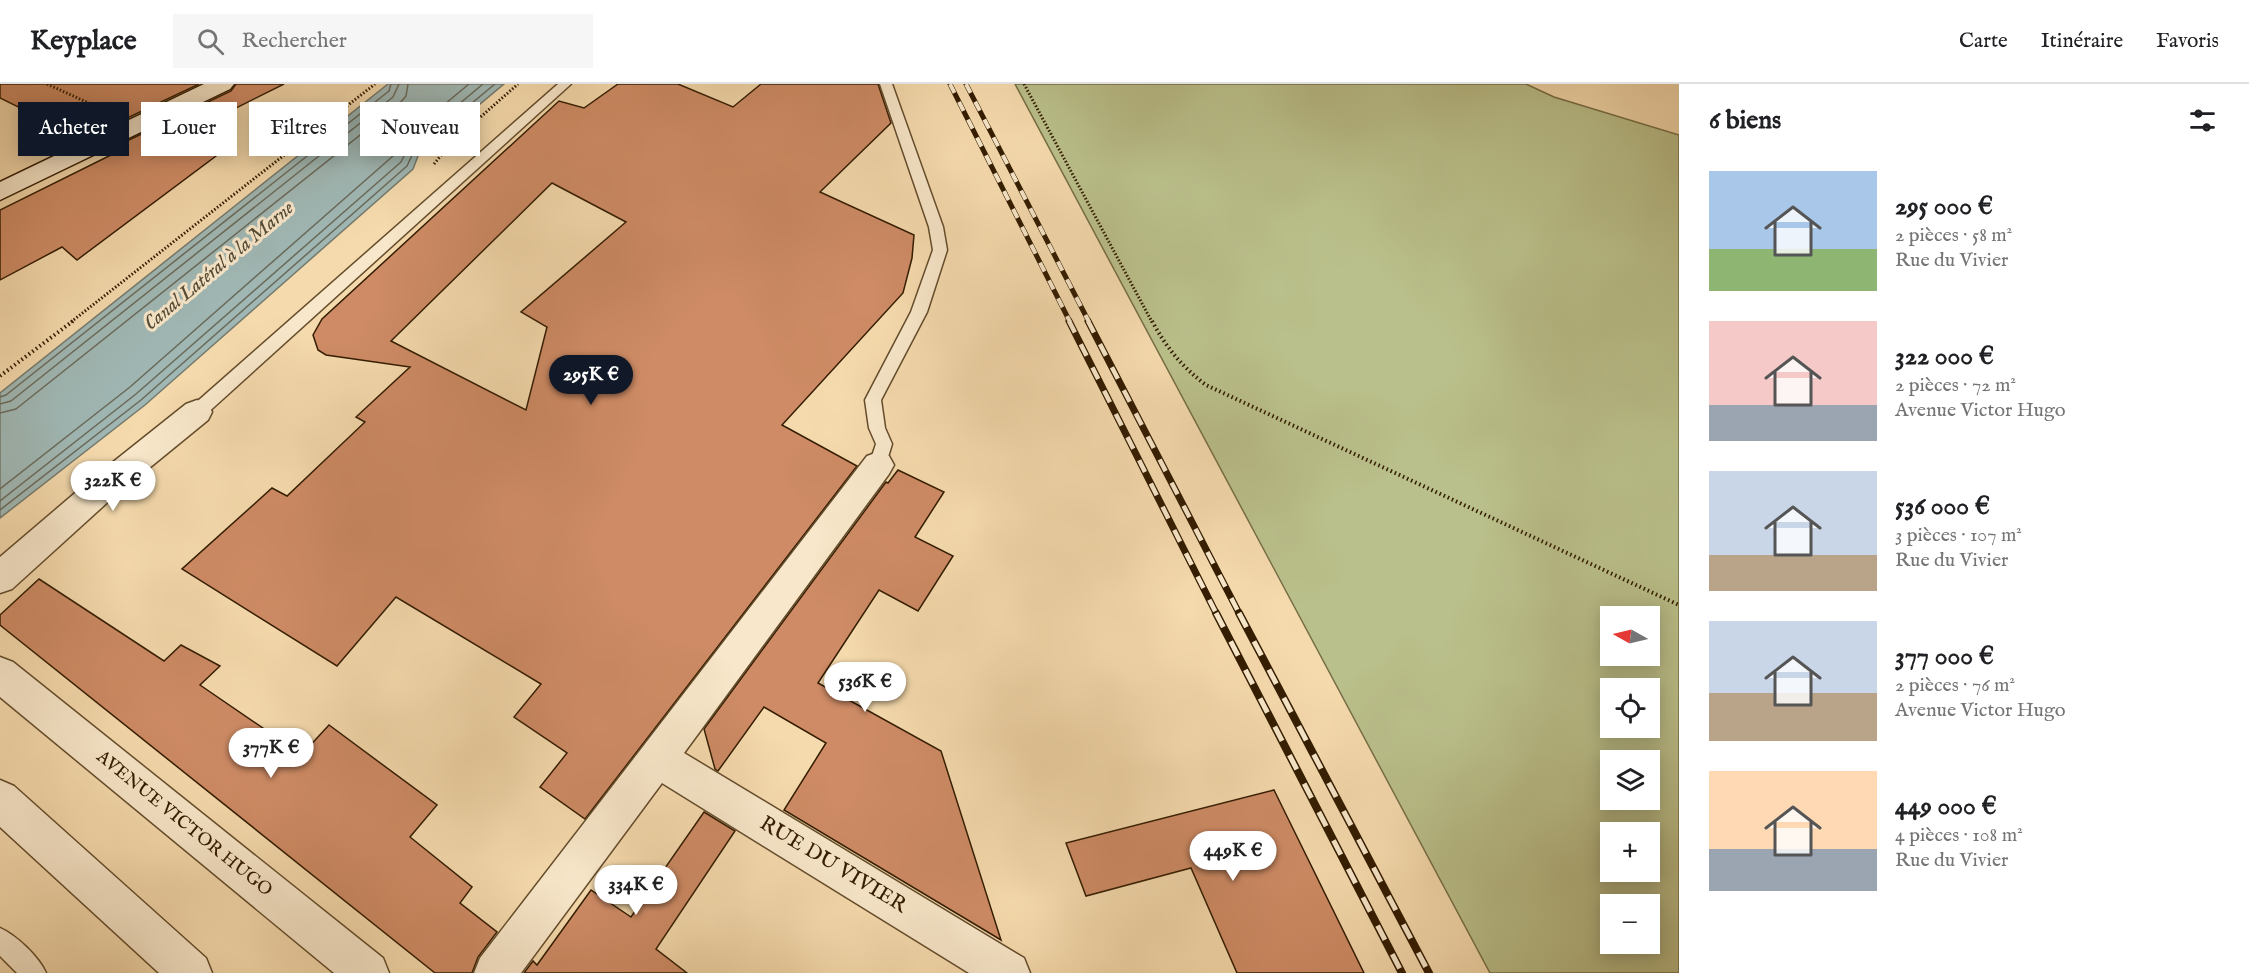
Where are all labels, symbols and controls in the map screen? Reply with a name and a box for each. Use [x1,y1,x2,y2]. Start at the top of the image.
search box [173,14,593,68]
text: Keyplace [30,24,137,59]
icon: search [194,25,227,58]
text: Rechercher [242,27,347,55]
text: Carte [1959,28,2008,55]
text: Itinéraire [2041,28,2123,55]
text: Favoris [2156,28,2219,55]
chip: Acheter [18,102,129,156]
chip: Louer [141,102,237,156]
chip: Filtres [249,102,348,156]
chip: Nouveau [360,102,480,156]
text: 6 biens [1709,104,1781,137]
icon: filters [2186,104,2219,137]
text: 295 000 € [1895,190,1993,223]
icon: home [1757,195,1829,267]
water label: Canal Latéral à la Marne [139,196,299,336]
text: 2 pièces · 58 m² [1895,223,2012,248]
text: Rue du Vivier [1895,248,2008,273]
text: 322 000 € [1895,340,1994,373]
icon: home [1757,345,1829,417]
pin: 295K € [542,355,640,406]
text: 295K € [563,362,619,387]
text: 2 pièces · 72 m² [1895,373,2016,398]
text: Avenue Victor Hugo [1895,398,2066,423]
pin: 322K € [64,461,162,512]
text: 322K € [85,468,141,493]
text: 536 000 € [1895,490,1990,523]
icon: home [1757,495,1829,567]
text: 3 pièces · 107 m² [1895,523,2022,548]
text: Rue du Vivier [1895,548,2008,573]
north arrow [1600,606,1660,666]
map controls [1600,606,1660,954]
text: 377 000 € [1895,640,1994,673]
icon: home [1757,645,1829,717]
pin: 536K € [816,662,914,713]
text: 536K € [838,669,892,694]
text: 2 pièces · 76 m² [1895,673,2015,698]
button: locate [1600,678,1660,738]
text: Avenue Victor Hugo [1895,698,2066,723]
pin: 377K € [222,728,320,779]
text: 377K € [243,735,299,760]
street label: AVENUE VICTOR HUGO [90,745,277,902]
button: layers [1600,750,1660,810]
text: 449 000 € [1895,790,1997,823]
icon: home [1757,795,1829,867]
street label: RUE DU VIVIER [754,810,912,920]
button: + [1600,822,1660,882]
text: 4 pièces · 108 m² [1895,823,2023,848]
pin: 449K € [1184,831,1282,882]
text: 449K € [1204,838,1262,863]
text: Rue du Vivier [1895,848,2008,873]
pin: 334K € [587,865,685,916]
text: 334K € [608,872,664,897]
button: − [1600,894,1660,954]

